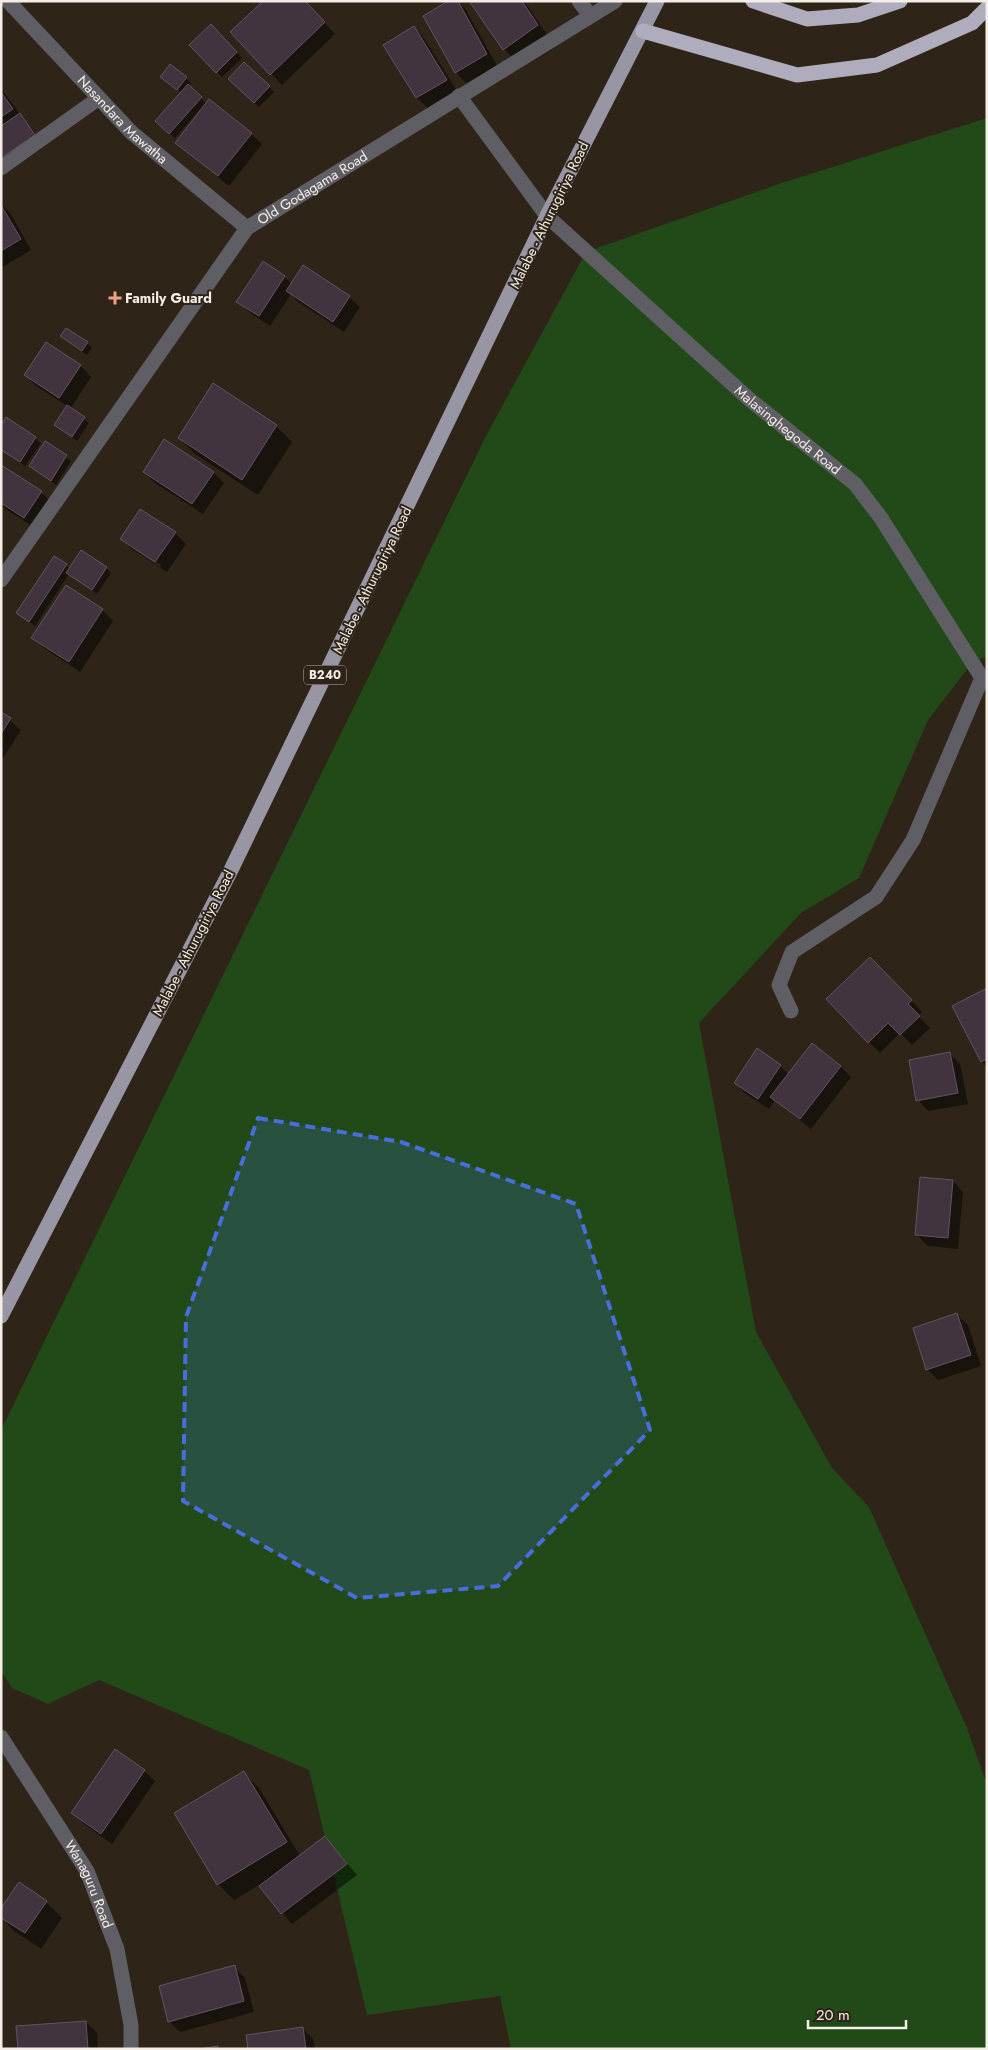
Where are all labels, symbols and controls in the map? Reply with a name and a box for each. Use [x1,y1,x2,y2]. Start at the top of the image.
street label: Nasandara Mawatha [73,71,172,168]
street label: Malabe - Athurugiriya Road [505,138,593,292]
street label: Old Godagama Road [253,146,371,230]
place label: Family Guard [125,288,212,308]
marker: Family Guard [109,292,121,304]
street label: Malasinghegoda Road [730,381,845,479]
street label: Malabe - Athurugiriya Road [328,503,416,657]
road number: B240 [304,666,346,684]
street label: Malabe - Athurugiriya Road [147,867,239,1019]
street label: Wanaguru Road [60,1836,118,1931]
scale bar [808,1998,906,2030]
text: 20 m [816,2004,850,2026]

